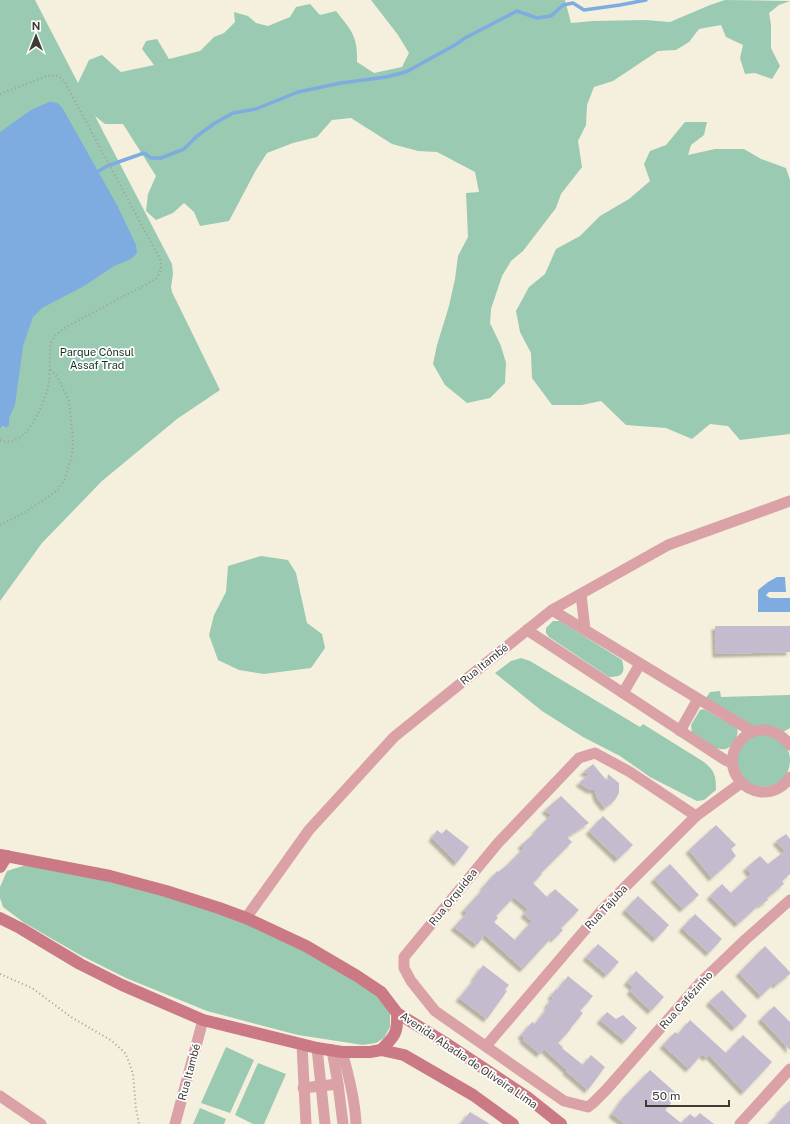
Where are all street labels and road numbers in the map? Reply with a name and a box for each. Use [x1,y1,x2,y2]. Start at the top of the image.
street label: Rua Itambé [458,641,510,687]
street label: Rua Orquídea [427,866,479,928]
street label: Rua Tajuba [582,882,630,932]
street label: Rua Cafézinho [657,969,715,1031]
street label: Avenida Abadia de Oliveira Lima [398,1009,540,1111]
street label: Rua Itambé [176,1042,202,1102]

